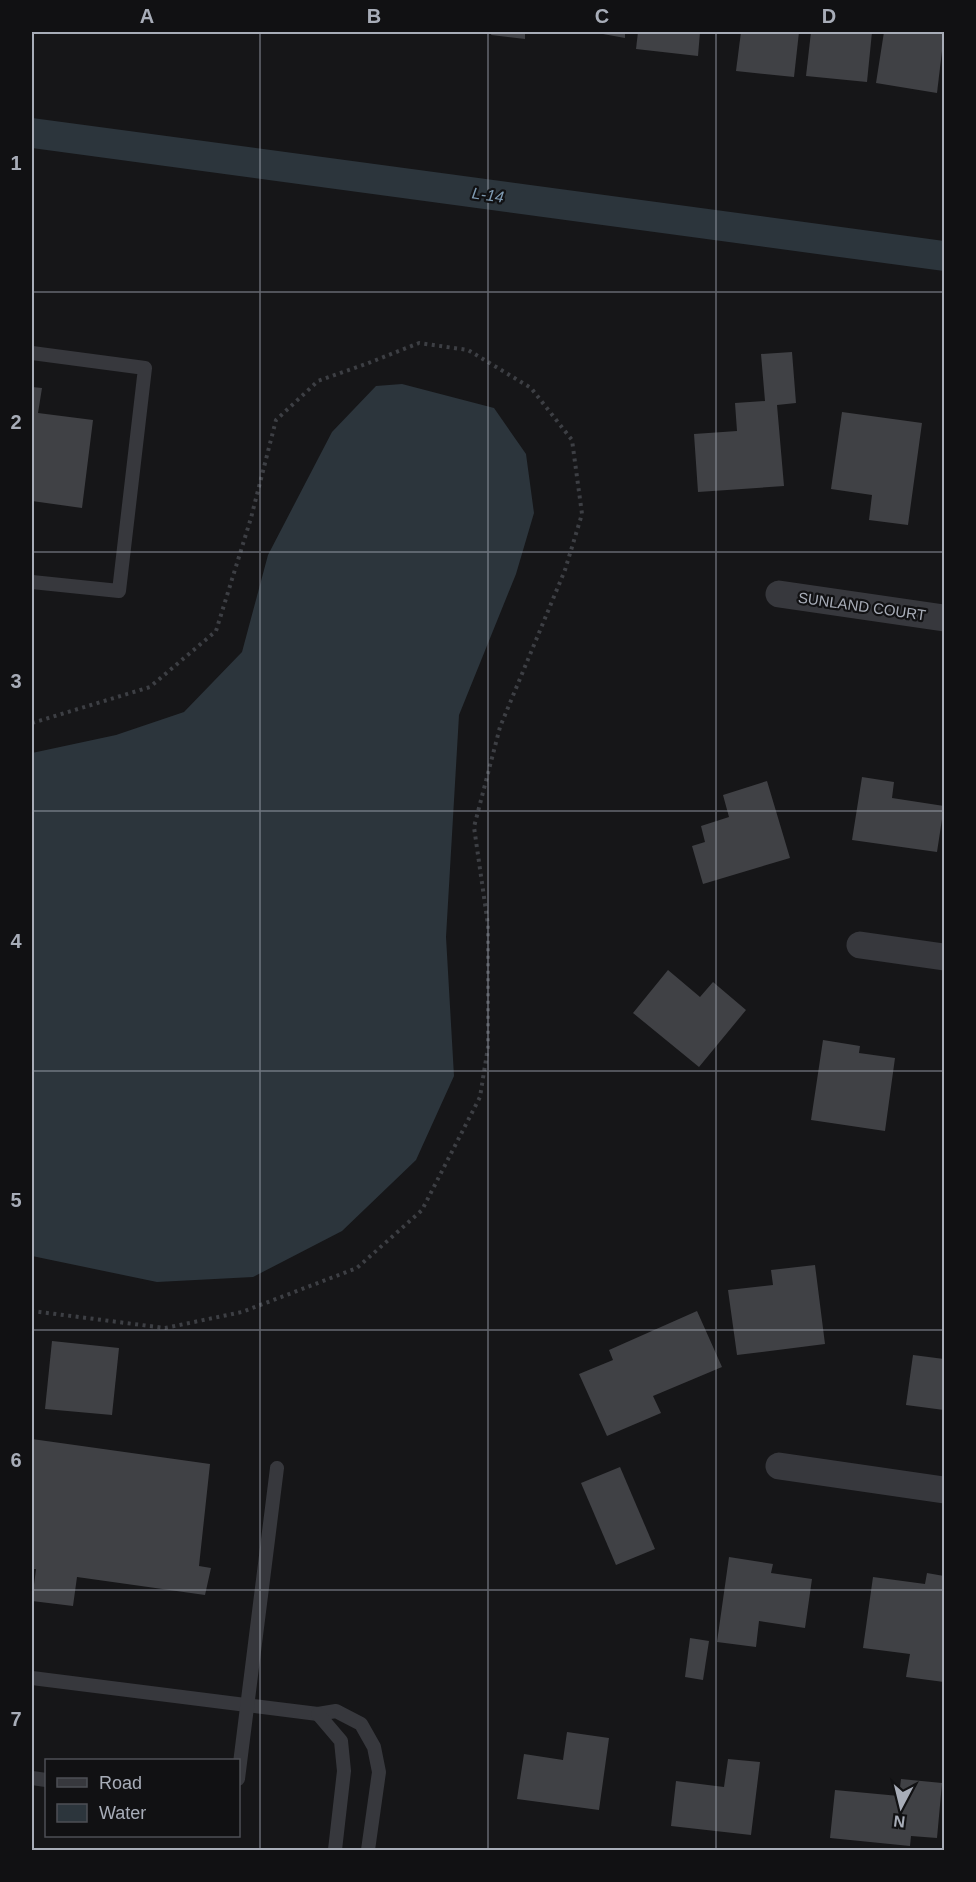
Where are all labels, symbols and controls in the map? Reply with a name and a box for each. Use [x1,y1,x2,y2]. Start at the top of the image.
text: A [140,5,154,27]
text: B [367,5,381,27]
text: C [595,5,609,27]
text: D [822,5,836,27]
text: 1 [10,152,22,174]
water label: L-14 [471,184,505,206]
text: 2 [10,411,22,433]
street label: SUNLAND COURT [797,589,927,623]
text: 3 [10,670,22,692]
text: 4 [10,930,22,952]
text: 5 [10,1189,22,1211]
text: 6 [10,1449,22,1471]
text: 7 [10,1708,22,1730]
legend [45,1759,240,1837]
text: Road [99,1773,142,1793]
north arrow [871,1777,931,1837]
text: Water [99,1803,146,1823]
text: N [892,1812,906,1831]

